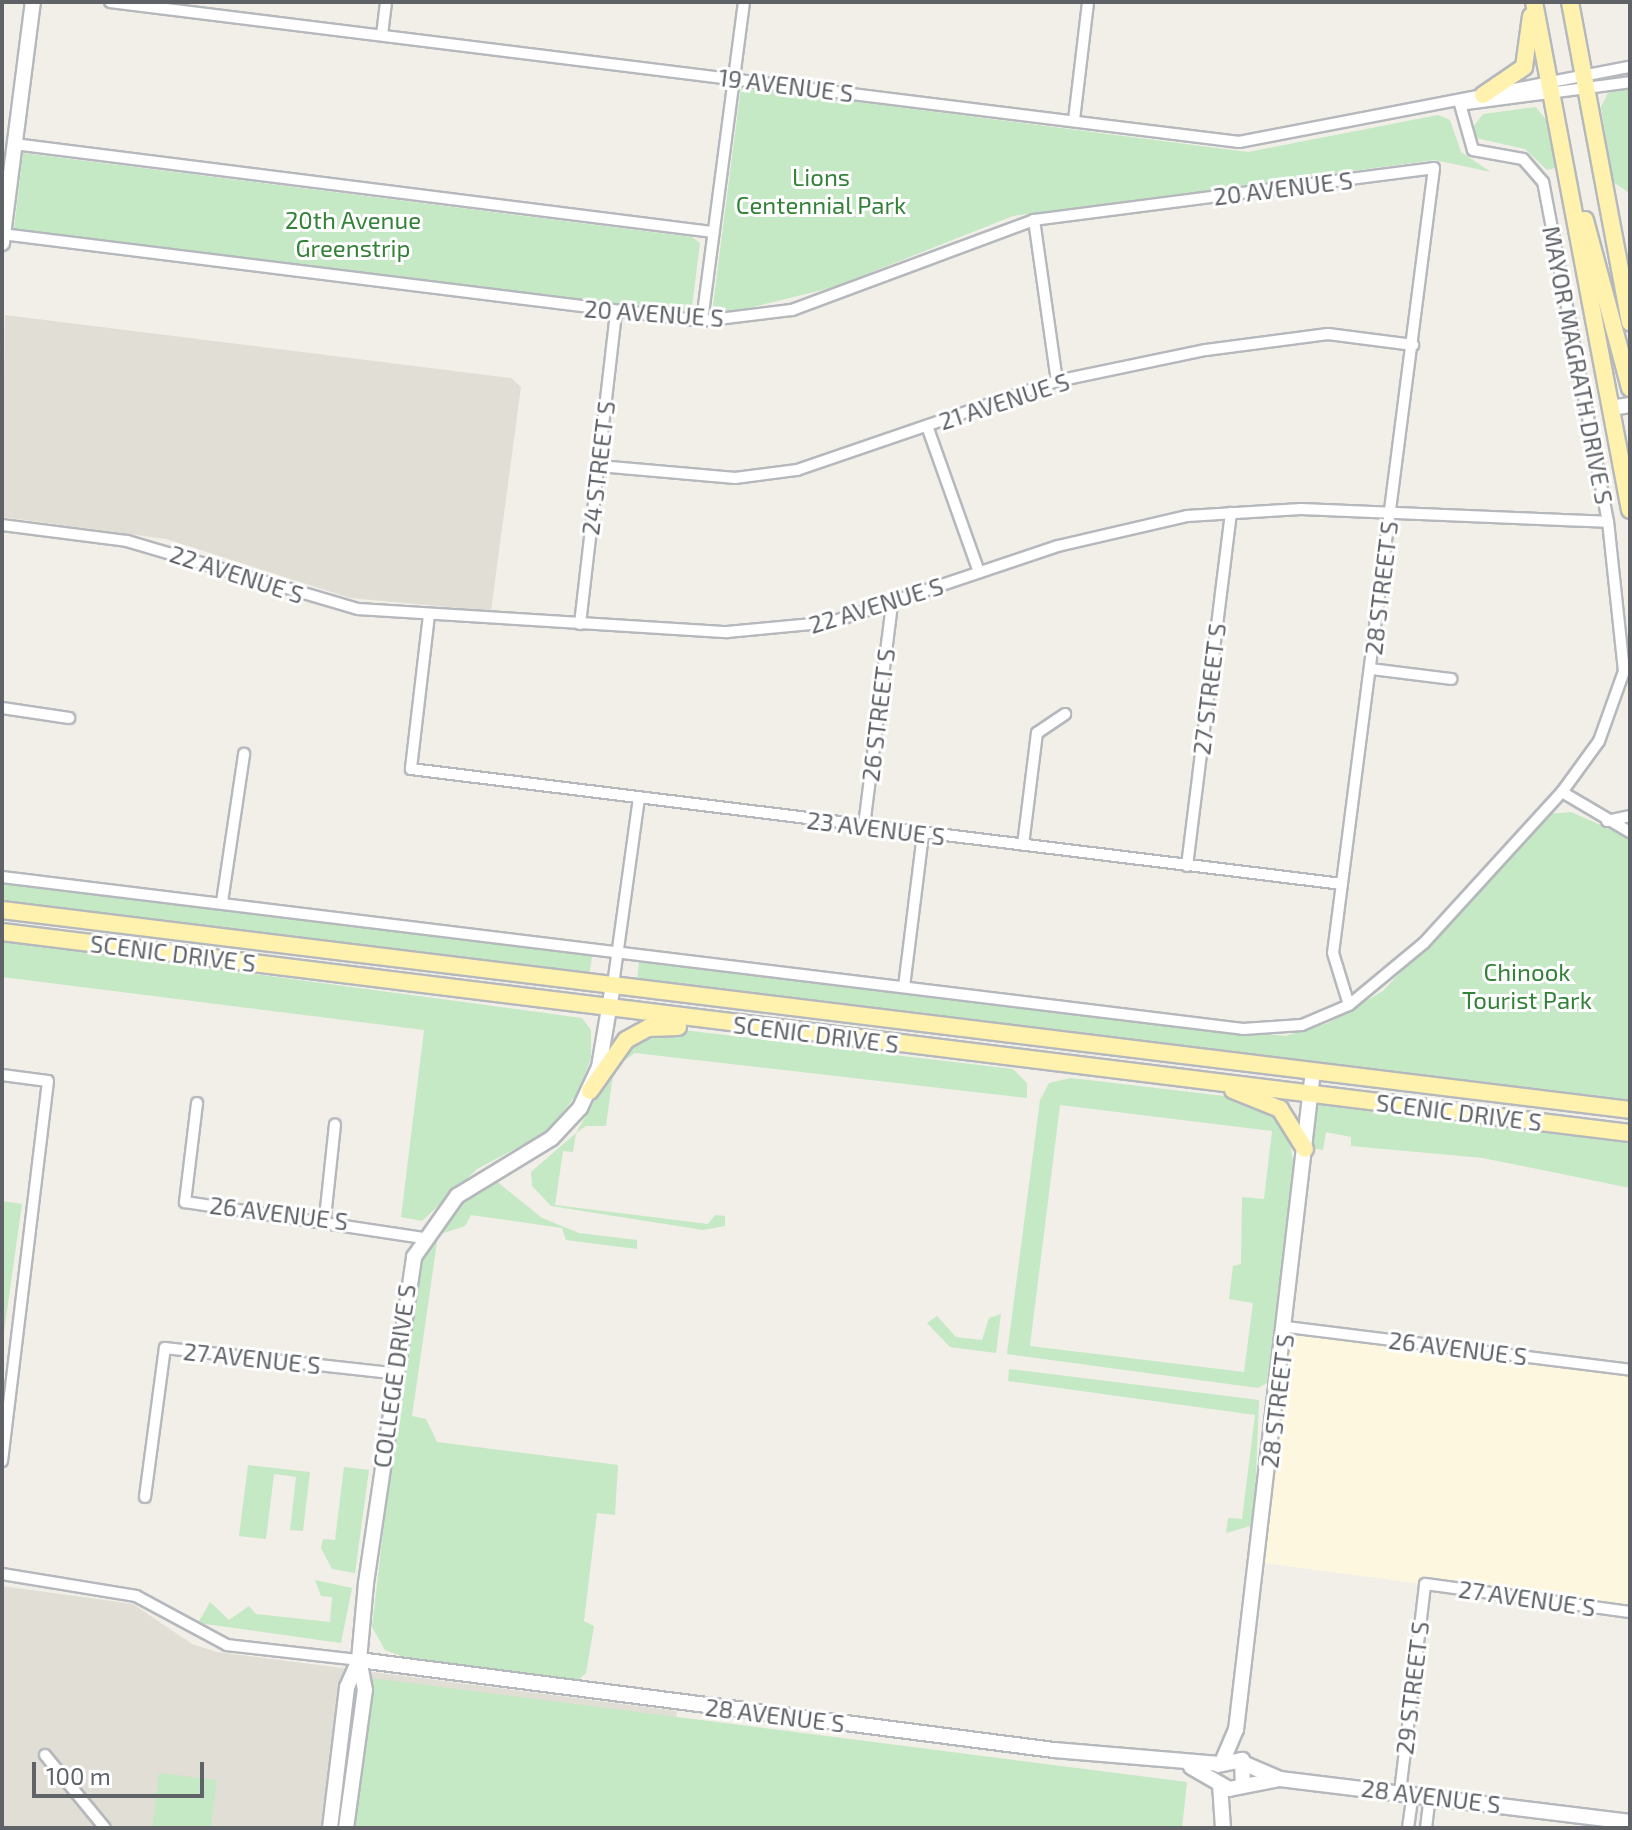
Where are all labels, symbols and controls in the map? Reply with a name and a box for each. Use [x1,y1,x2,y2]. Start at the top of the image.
street label: 19 AVENUE S [717,62,855,108]
park label: Lions Centennial Park [735,163,907,219]
street label: 20 AVENUE S [1211,165,1355,211]
park label: 20th Avenue Greenstrip [285,206,421,262]
street label: MAYOR MAGRATH DRIVE S [1537,223,1619,507]
street label: 20 AVENUE S [583,294,725,332]
street label: 21 AVENUE S [935,366,1073,436]
street label: 24 STREET S [575,399,621,537]
street label: 28 STREET S [1358,519,1404,657]
street label: 22 AVENUE S [166,539,308,609]
street label: 22 AVENUE S [805,571,947,639]
street label: 27 STREET S [1187,621,1231,757]
street label: 26 STREET S [856,647,900,783]
street label: 23 AVENUE S [805,805,947,851]
street label: SCENIC DRIVE S [88,929,258,977]
park label: Chinook Tourist Park [1462,958,1592,1014]
street label: SCENIC DRIVE S [731,1010,901,1058]
street label: SCENIC DRIVE S [1374,1088,1544,1136]
street label: 26 AVENUE S [208,1190,350,1236]
street label: COLLEGE DRIVE S [367,1282,421,1470]
street label: 26 AVENUE S [1387,1325,1529,1371]
street label: 28 STREET S [1254,1332,1300,1470]
street label: 27 AVENUE S [182,1336,322,1380]
street label: 27 AVENUE S [1456,1574,1598,1622]
street label: 29 STREET S [1390,1620,1434,1756]
street label: 28 AVENUE S [703,1692,847,1738]
scale bar [36,1746,208,1796]
text: 100 m [46,1761,111,1790]
street label: 28 AVENUE S [1359,1773,1503,1819]

